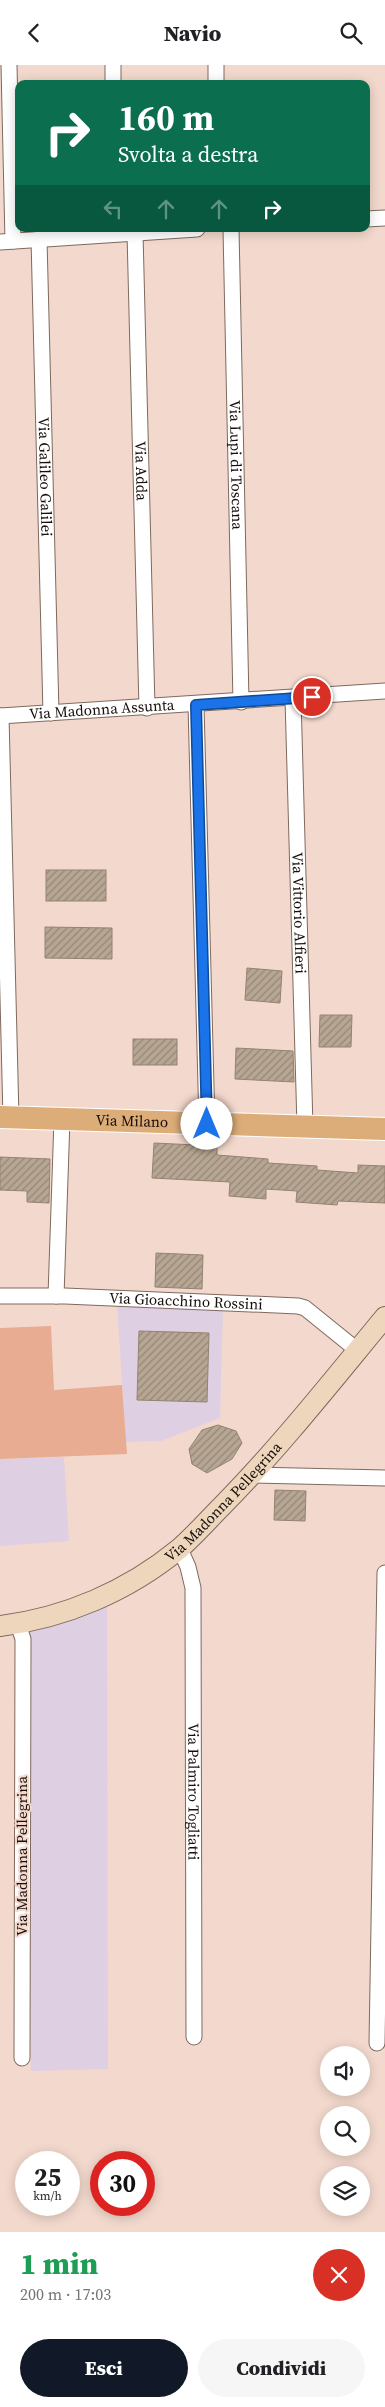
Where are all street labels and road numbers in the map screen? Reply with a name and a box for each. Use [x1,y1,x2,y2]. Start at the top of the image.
street label: Via Lupi di Toscana [225,400,248,530]
street label: Via Galileo Galilei [34,417,58,537]
street label: Via Adda [130,441,153,501]
street label: Via Madonna Assunta [28,694,175,724]
street label: Via Vittorio Alfieri [287,852,312,974]
street label: Via Milano [95,1109,169,1132]
street label: Via Gioacchino Rossini [109,1287,263,1314]
street label: Via Madonna Pellegrina [160,1437,287,1567]
street label: Via Palmiro Togliatti [183,1723,205,1860]
street label: Via Madonna Pellegrina [11,1776,32,1936]

